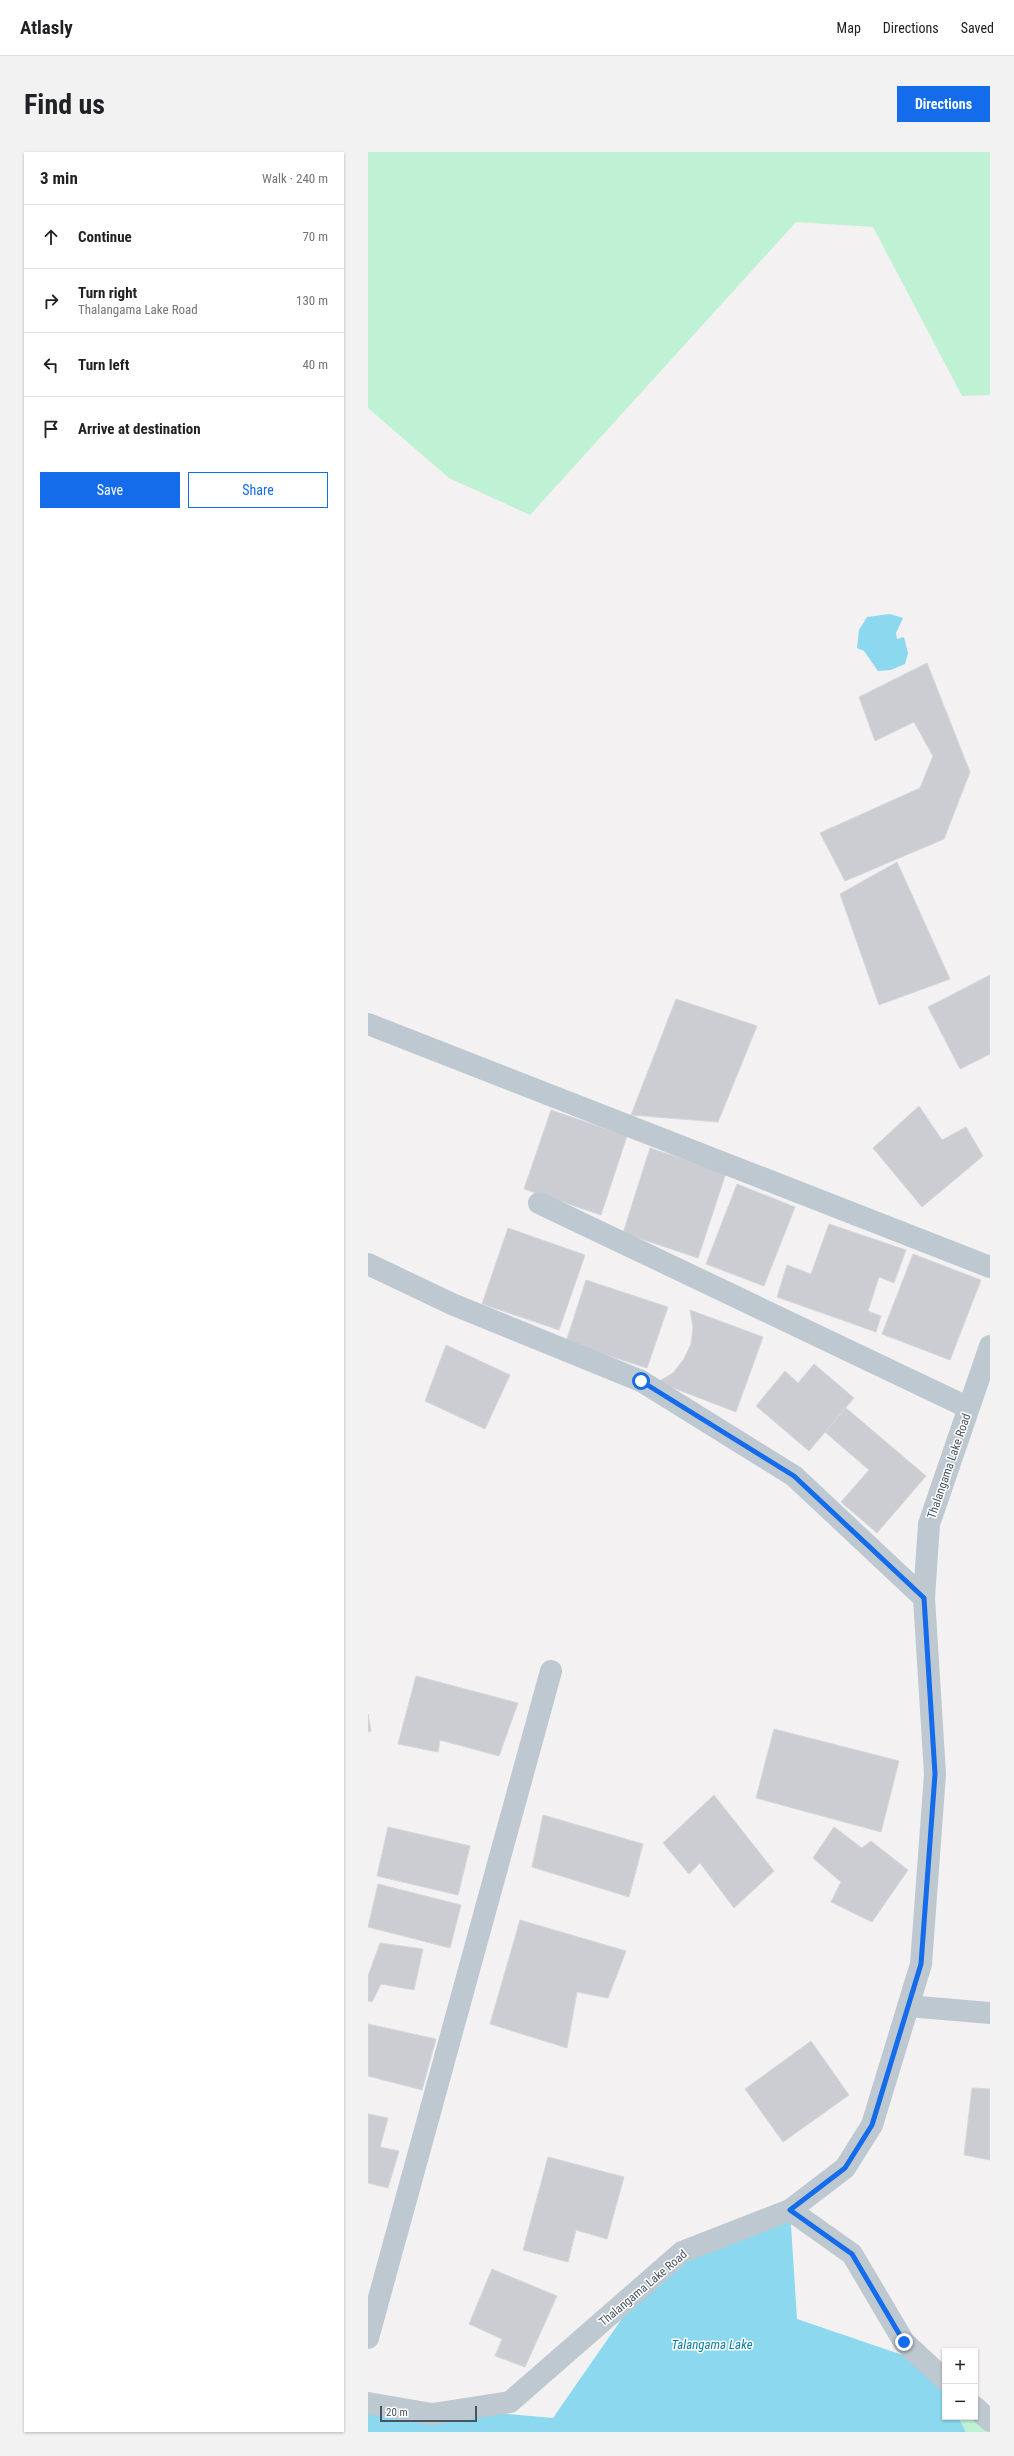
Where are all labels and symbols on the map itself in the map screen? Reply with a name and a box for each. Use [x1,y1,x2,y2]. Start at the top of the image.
route start [632,1372,650,1390]
street label: Thalangama Lake Road [924,1411,974,1521]
street label: Thalangama Lake Road [596,2247,690,2329]
route end [895,2333,913,2351]
water label: Talangama Lake [671,2337,753,2352]
scale bar [380,2404,477,2423]

